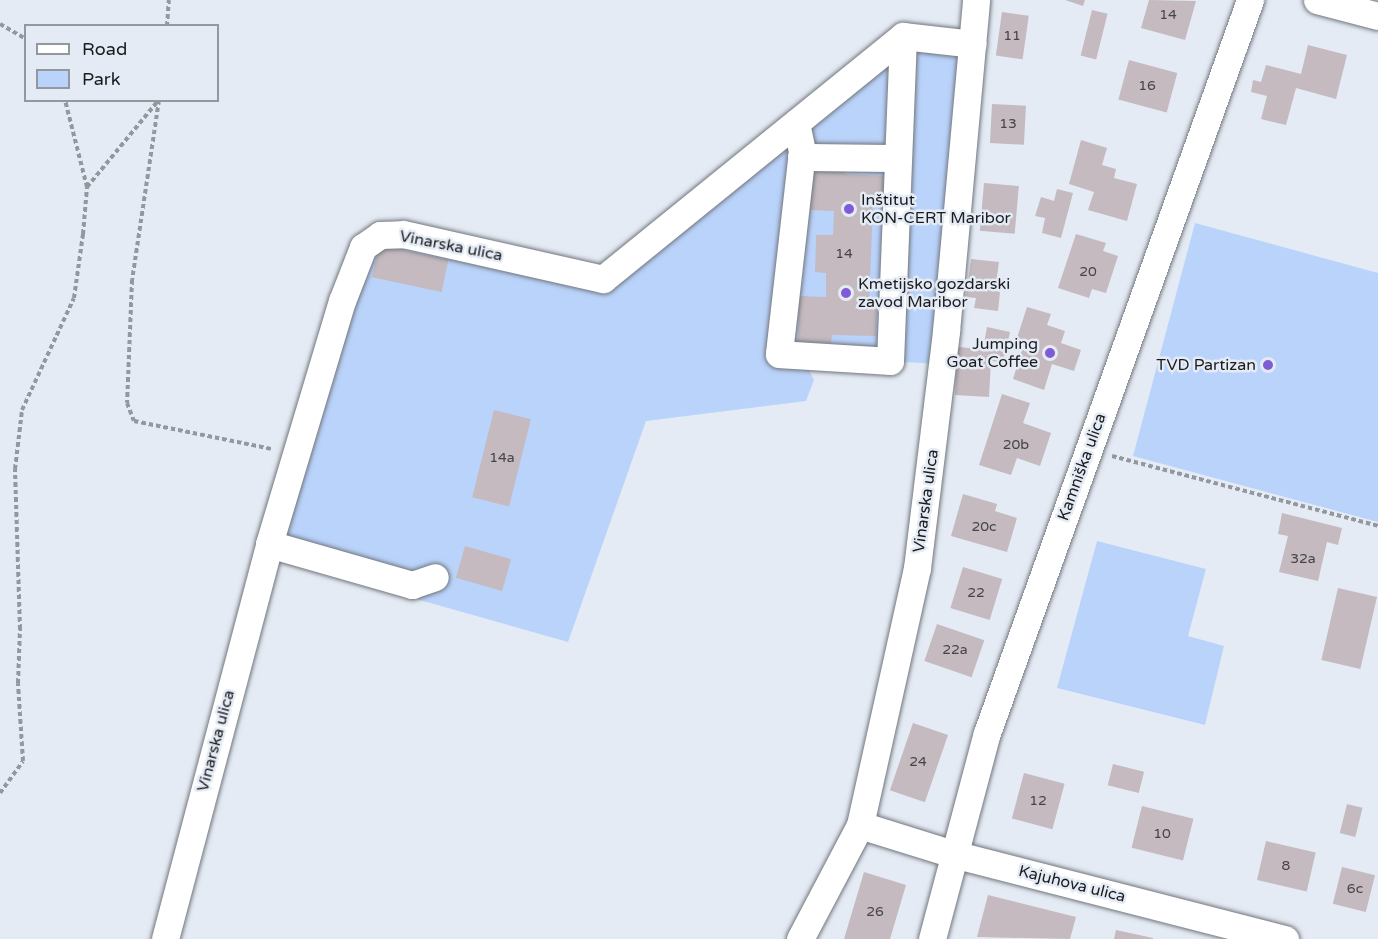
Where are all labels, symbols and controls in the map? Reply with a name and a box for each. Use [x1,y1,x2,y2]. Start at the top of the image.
house number: 14 [1159,7,1177,23]
legend [24,24,219,102]
house number: 11 [1003,28,1021,44]
text: Road [82,38,127,60]
text: Park [82,68,120,90]
house number: 16 [1138,78,1156,94]
house number: 13 [999,116,1017,132]
place label: Inštitut KON-CERT Maribor [861,190,1011,228]
marker: Inštitut KON-CERT Maribor [842,202,856,216]
street label: Vinarska ulica [398,227,504,265]
house number: 14 [835,246,853,262]
house number: 20 [1079,264,1097,280]
place label: Kmetijsko gozdarski zavod Maribor [858,274,1010,312]
marker: Kmetijsko gozdarski zavod Maribor [839,286,853,300]
place label: Jumping Goat Coffee [947,334,1038,372]
marker: Jumping Goat Coffee [1043,346,1057,360]
place label: TVD Partizan [1156,355,1256,375]
marker: TVD Partizan [1261,358,1275,372]
street label: Kamniška ulica [1054,411,1110,523]
house number: 20b [1003,437,1029,453]
street label: Vinarska ulica [909,448,943,554]
house number: 14a [489,450,515,466]
house number: 20c [971,519,997,535]
house number: 32a [1290,551,1316,567]
house number: 22 [967,585,985,601]
house number: 22a [942,642,968,658]
street label: Vinarska ulica [193,688,239,794]
house number: 24 [909,754,927,770]
house number: 12 [1029,793,1047,809]
house number: 10 [1153,826,1171,842]
house number: 8 [1282,858,1290,874]
street label: Kajuhova ulica [1016,861,1128,907]
house number: 6c [1347,881,1363,897]
house number: 26 [866,904,884,920]

